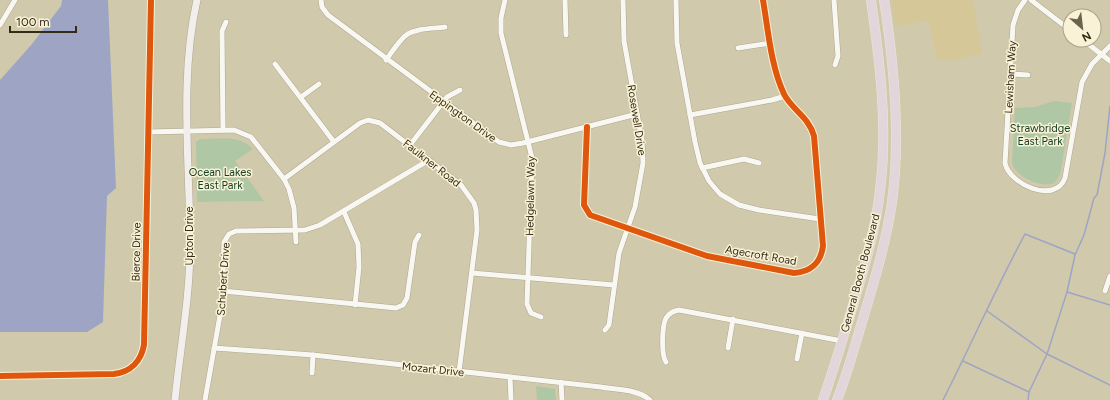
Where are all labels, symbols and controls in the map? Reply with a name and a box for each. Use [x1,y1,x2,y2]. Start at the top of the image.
scale bar [10,8,76,34]
north arrow [1062,8,1102,48]
text: 100 m [16,15,50,29]
text: N [1080,29,1093,44]
street label: Lewisham Way [1002,40,1019,114]
street label: Rosewell Drive [624,84,649,157]
street label: Eppington Drive [427,88,499,145]
park label: Strawbridge East Park [1010,122,1070,148]
street label: Faulkner Road [400,137,463,190]
street label: Hedgelawn Way [523,156,538,236]
park label: Ocean Lakes East Park [189,166,251,192]
street label: Upton Drive [183,206,196,266]
street label: General Booth Boulevard [838,212,883,334]
street label: Bierce Drive [129,222,144,282]
street label: Schubert Drive [214,242,233,316]
street label: Agecroft Road [724,243,798,268]
street label: Mozart Drive [401,360,465,379]

